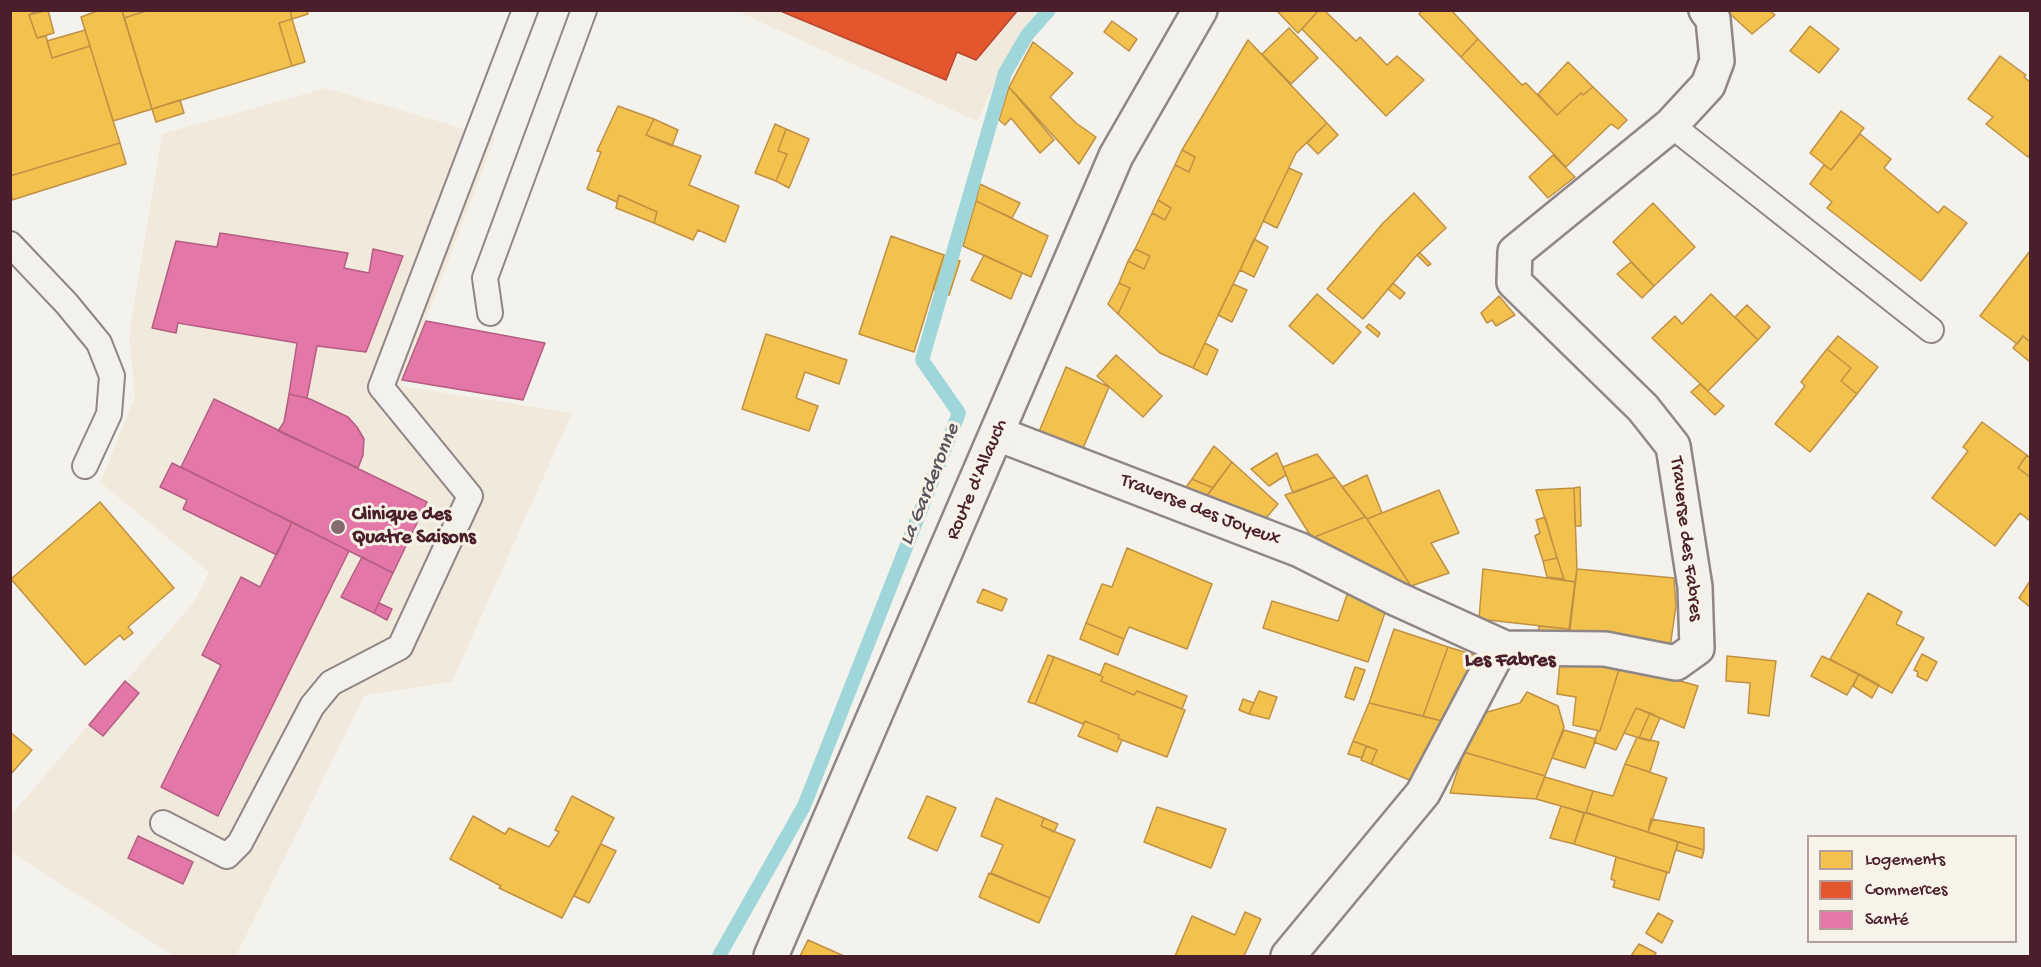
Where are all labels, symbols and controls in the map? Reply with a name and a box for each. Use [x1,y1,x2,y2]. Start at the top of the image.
street label: Route d'Allauch [942,416,1014,544]
water label: La Garderonne [895,421,967,549]
street label: Traverse des Fabres [1663,455,1707,623]
street label: Traverse des Joyeux [1116,469,1284,553]
place label: Clinique des Quatre Saisons [352,504,476,551]
marker: Clinique des Quatre Saisons [329,518,347,536]
district label: Les Fabres [1465,649,1555,675]
legend [1807,835,2017,943]
text: Logements [1865,850,1945,871]
text: Commerces [1865,880,1947,901]
text: Santé [1865,910,1909,931]

